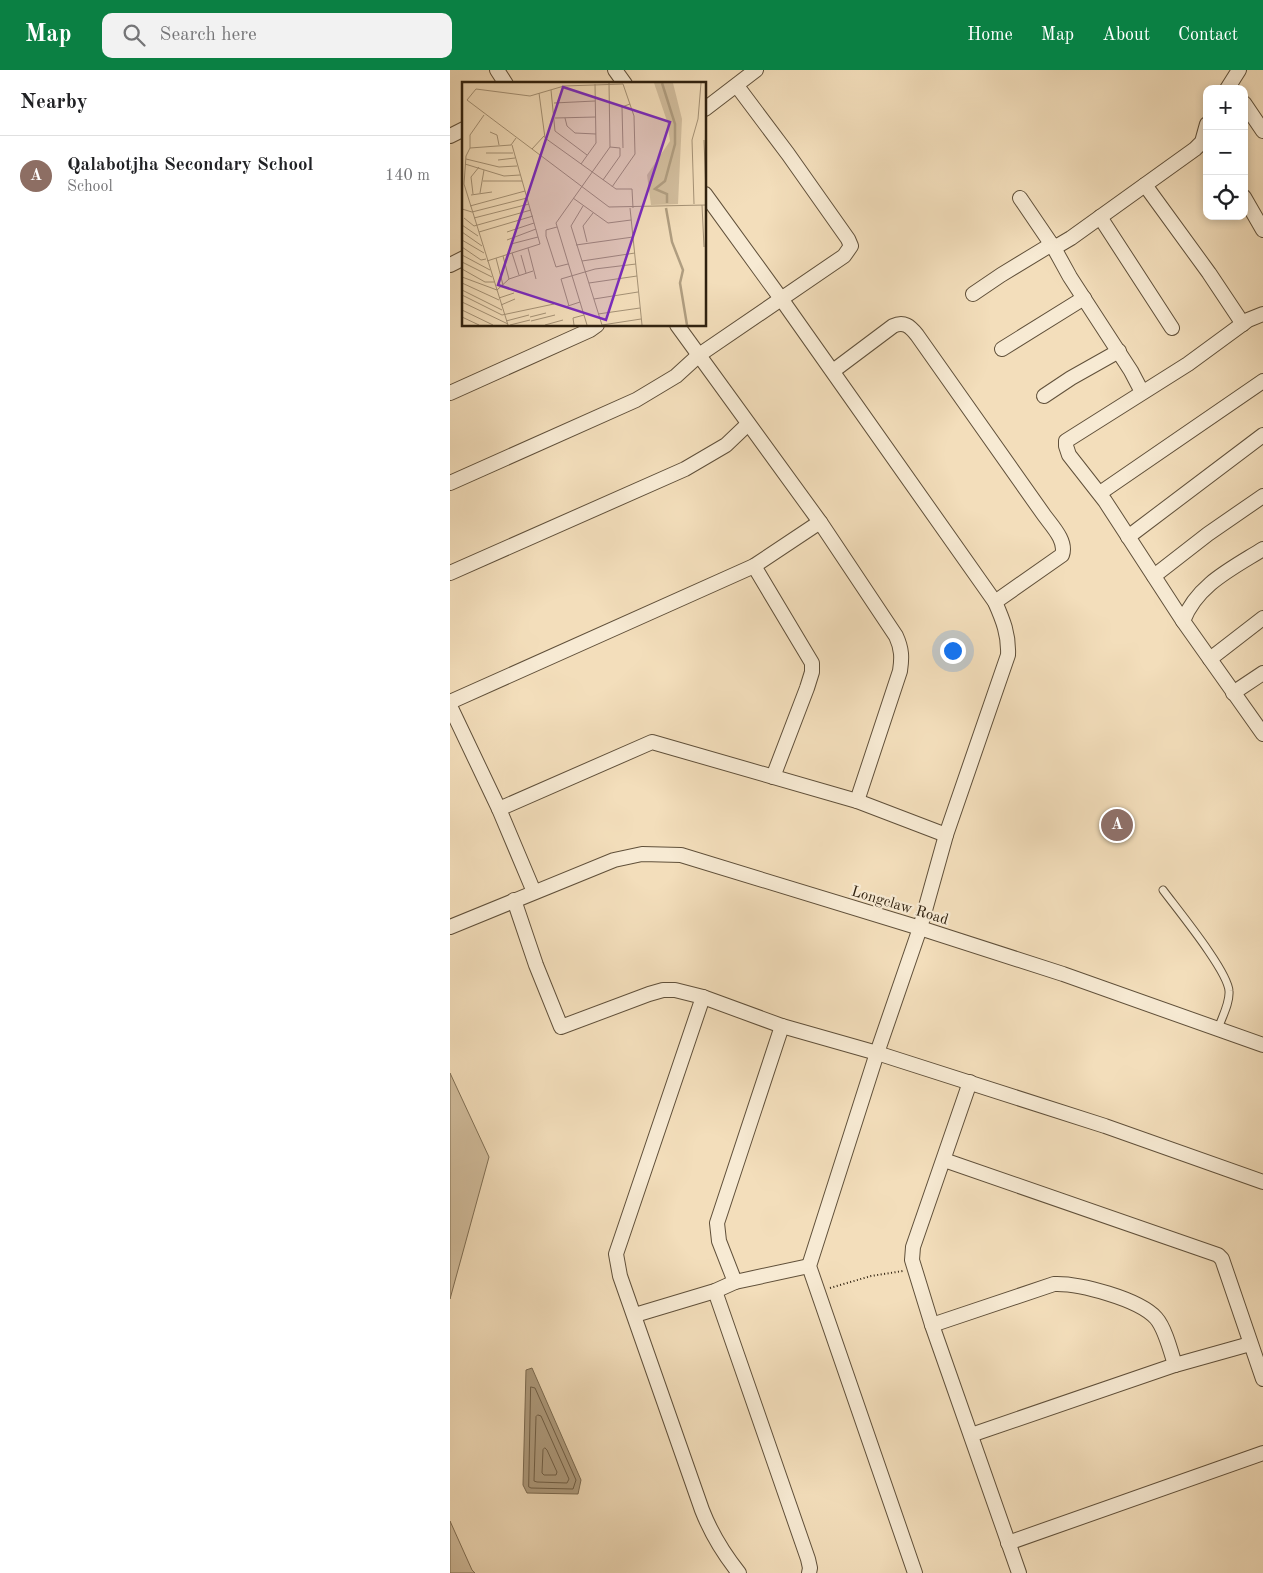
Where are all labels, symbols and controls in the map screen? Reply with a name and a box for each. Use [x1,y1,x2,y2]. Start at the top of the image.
search box [102,13,452,58]
icon: search [120,21,148,49]
text: Map [25,23,72,47]
text: Search here [160,26,257,45]
text: Home [967,26,1013,44]
text: Map [1041,26,1074,44]
text: About [1102,26,1150,44]
text: Contact [1178,26,1238,44]
inset map [462,82,706,326]
map controls [1203,85,1248,220]
button: + [1203,85,1248,130]
text: Nearby [20,92,88,113]
button: − [1203,130,1248,175]
text: Qalabotjha Secondary School [67,156,313,175]
text: A [30,168,42,184]
text: 140 m [385,168,430,184]
button: locate [1203,175,1248,220]
text: School [67,179,113,195]
your location [940,638,966,664]
pin: A [1101,806,1133,844]
street label: Longclaw Road [849,885,950,928]

